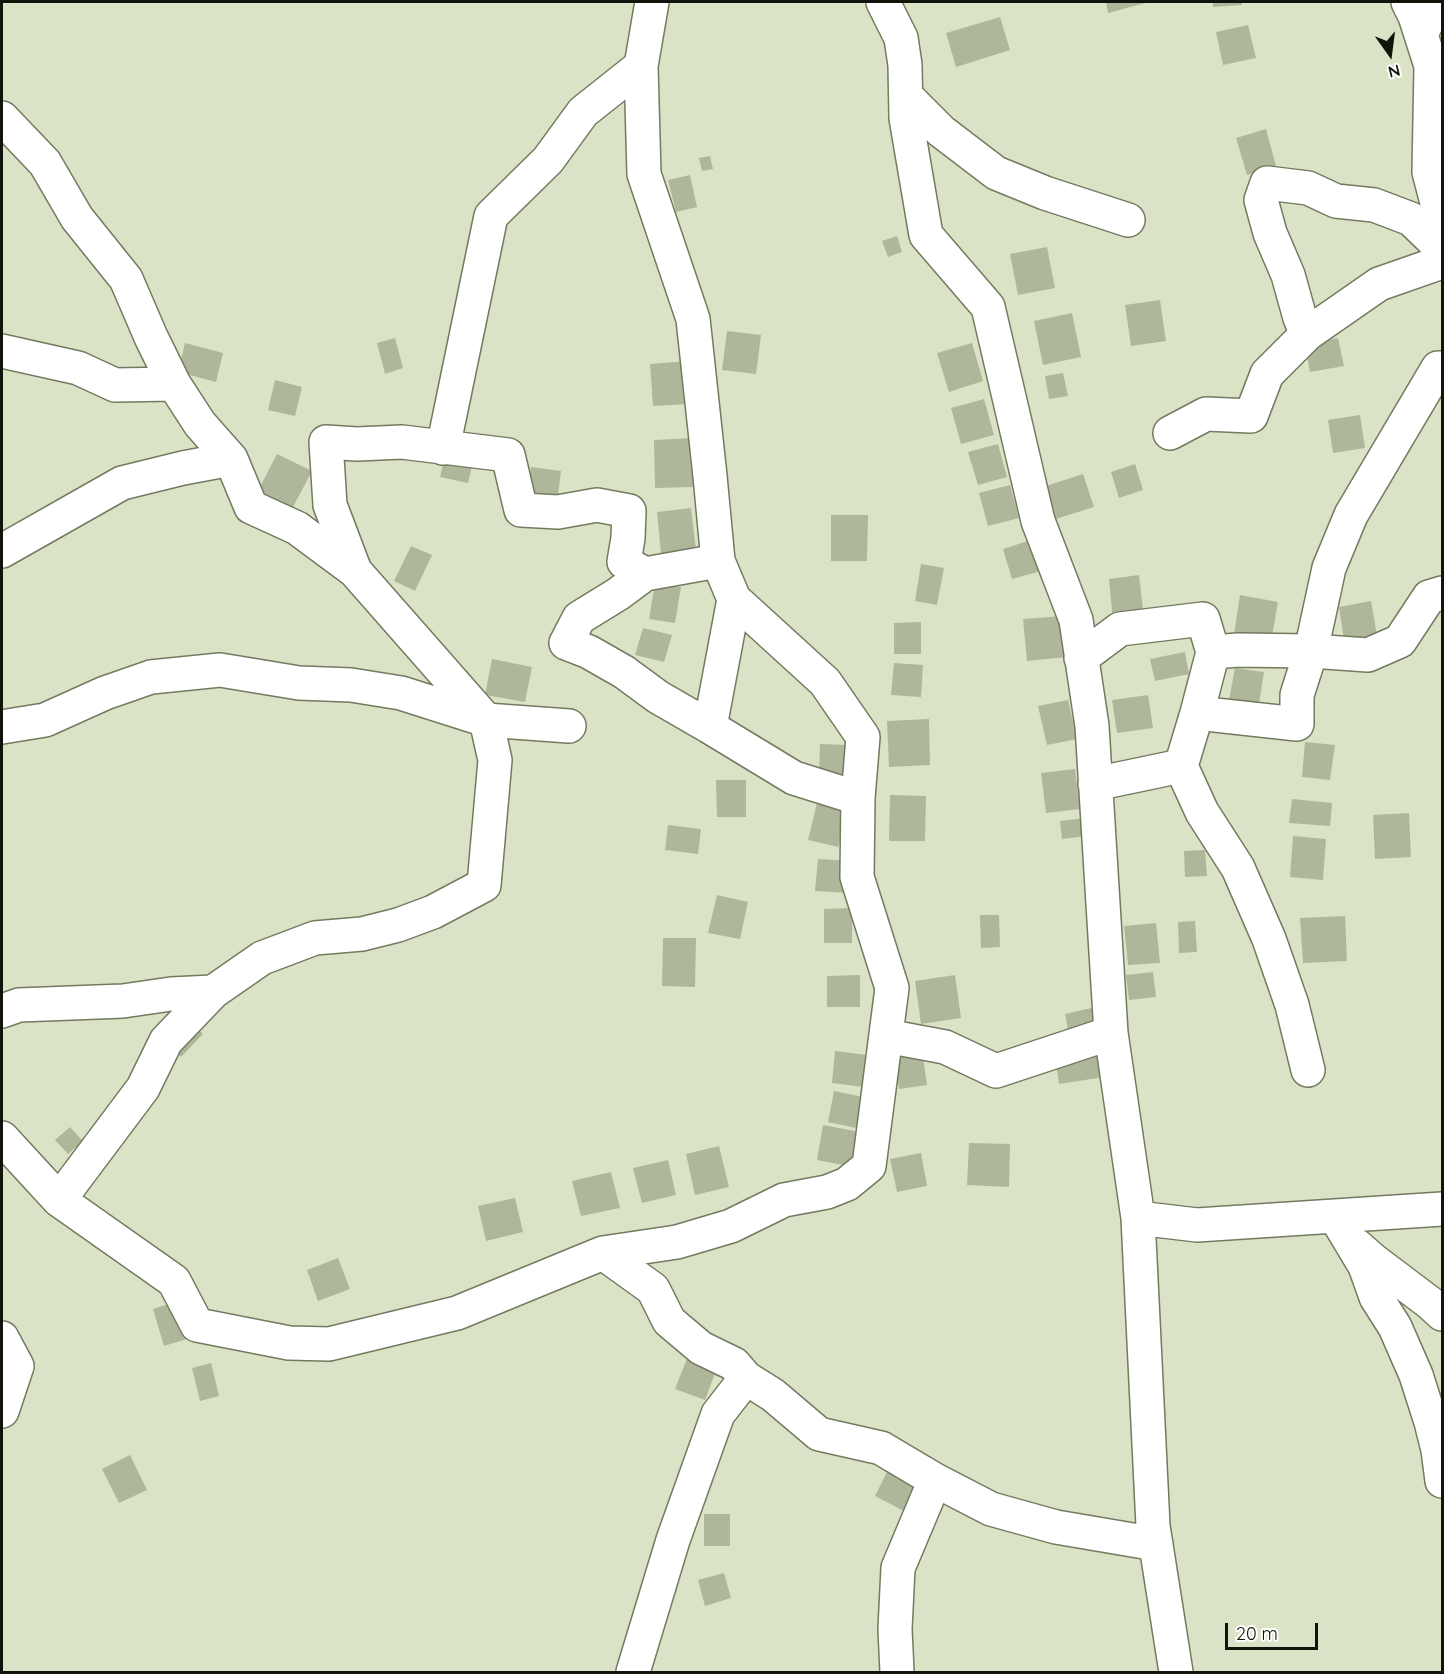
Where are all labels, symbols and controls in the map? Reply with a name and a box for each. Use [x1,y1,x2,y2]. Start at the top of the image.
north arrow [1360,24,1420,84]
text: N [1386,60,1402,83]
scale bar [1228,1611,1321,1649]
text: 20 m [1236,1622,1278,1645]

